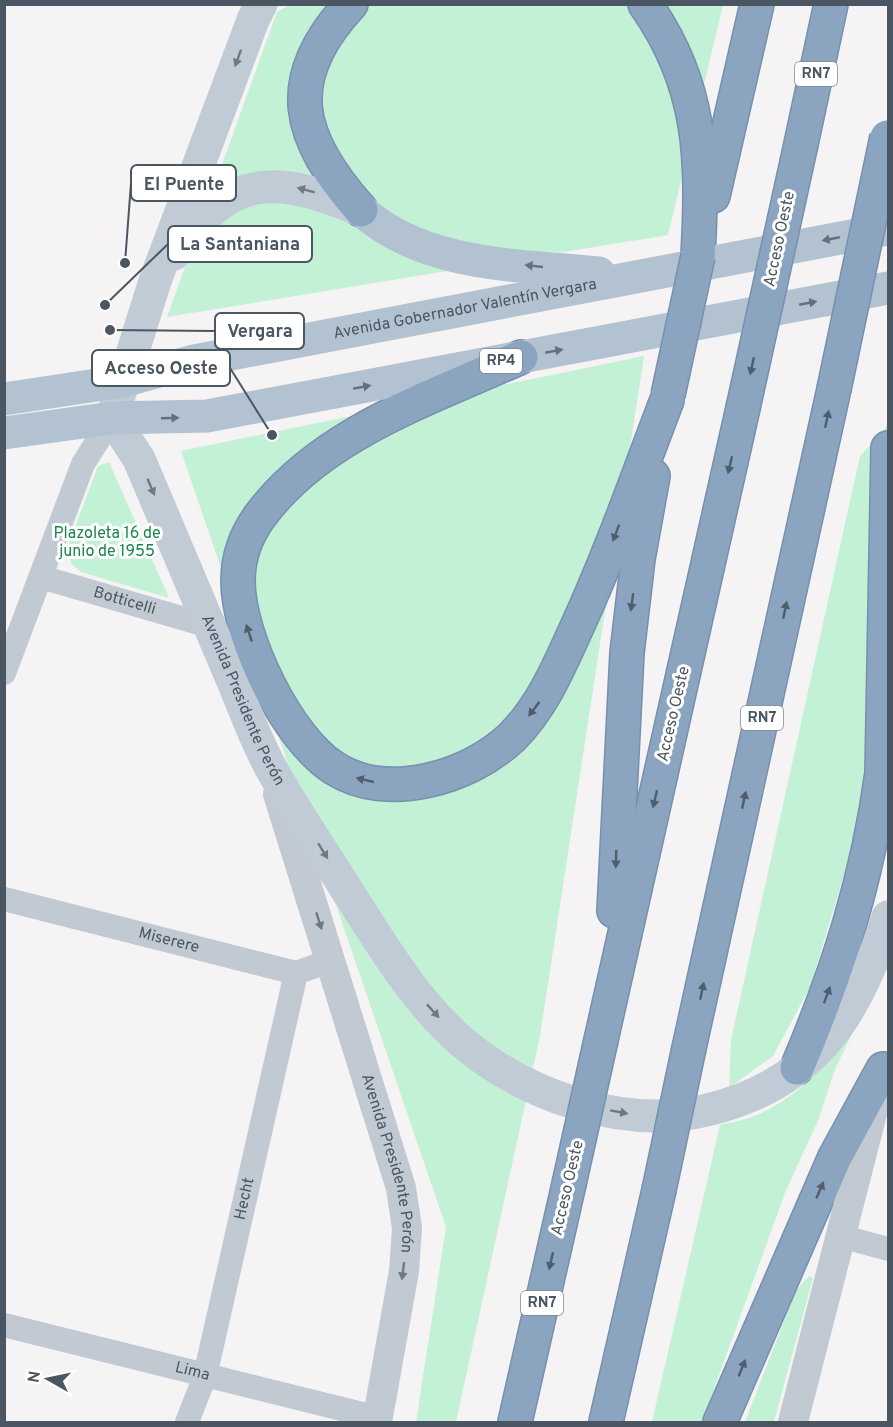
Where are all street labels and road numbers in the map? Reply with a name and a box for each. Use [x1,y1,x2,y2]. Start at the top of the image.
road number: RN7 [795,62,837,86]
street label: Acceso Oeste [760,189,800,289]
street label: Avenida Gobernador Valentín Vergara [332,275,598,344]
road number: RP4 [480,349,522,373]
street label: Botticelli [91,583,158,620]
street label: Avenida Presidente Perón [196,612,289,789]
street label: Acceso Oeste [653,664,695,764]
road number: RN7 [741,706,783,730]
street label: Miserere [136,923,201,958]
street label: Avenida Presidente Perón [356,1071,417,1254]
street label: Acceso Oeste [547,1138,589,1238]
street label: Hecht [231,1176,259,1222]
road number: RN7 [521,1291,563,1315]
street label: Lima [173,1358,212,1386]

